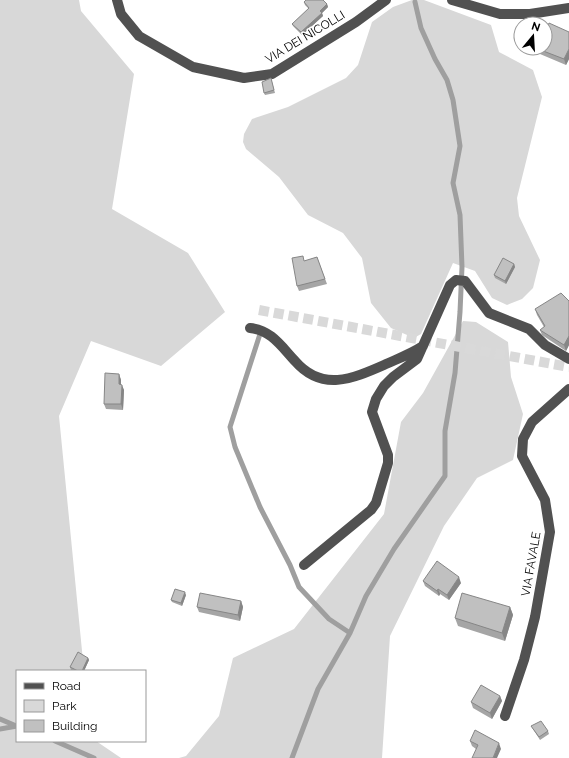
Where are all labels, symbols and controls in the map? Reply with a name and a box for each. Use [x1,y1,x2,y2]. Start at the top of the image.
street label: VIA DEI NICOLLI [263,8,347,66]
north arrow [513,16,553,56]
text: N [530,19,542,34]
street label: VIA FAVALE [518,531,544,597]
legend [16,670,146,742]
text: Road [52,679,81,693]
text: Park [52,699,77,713]
text: Building [52,719,98,733]

